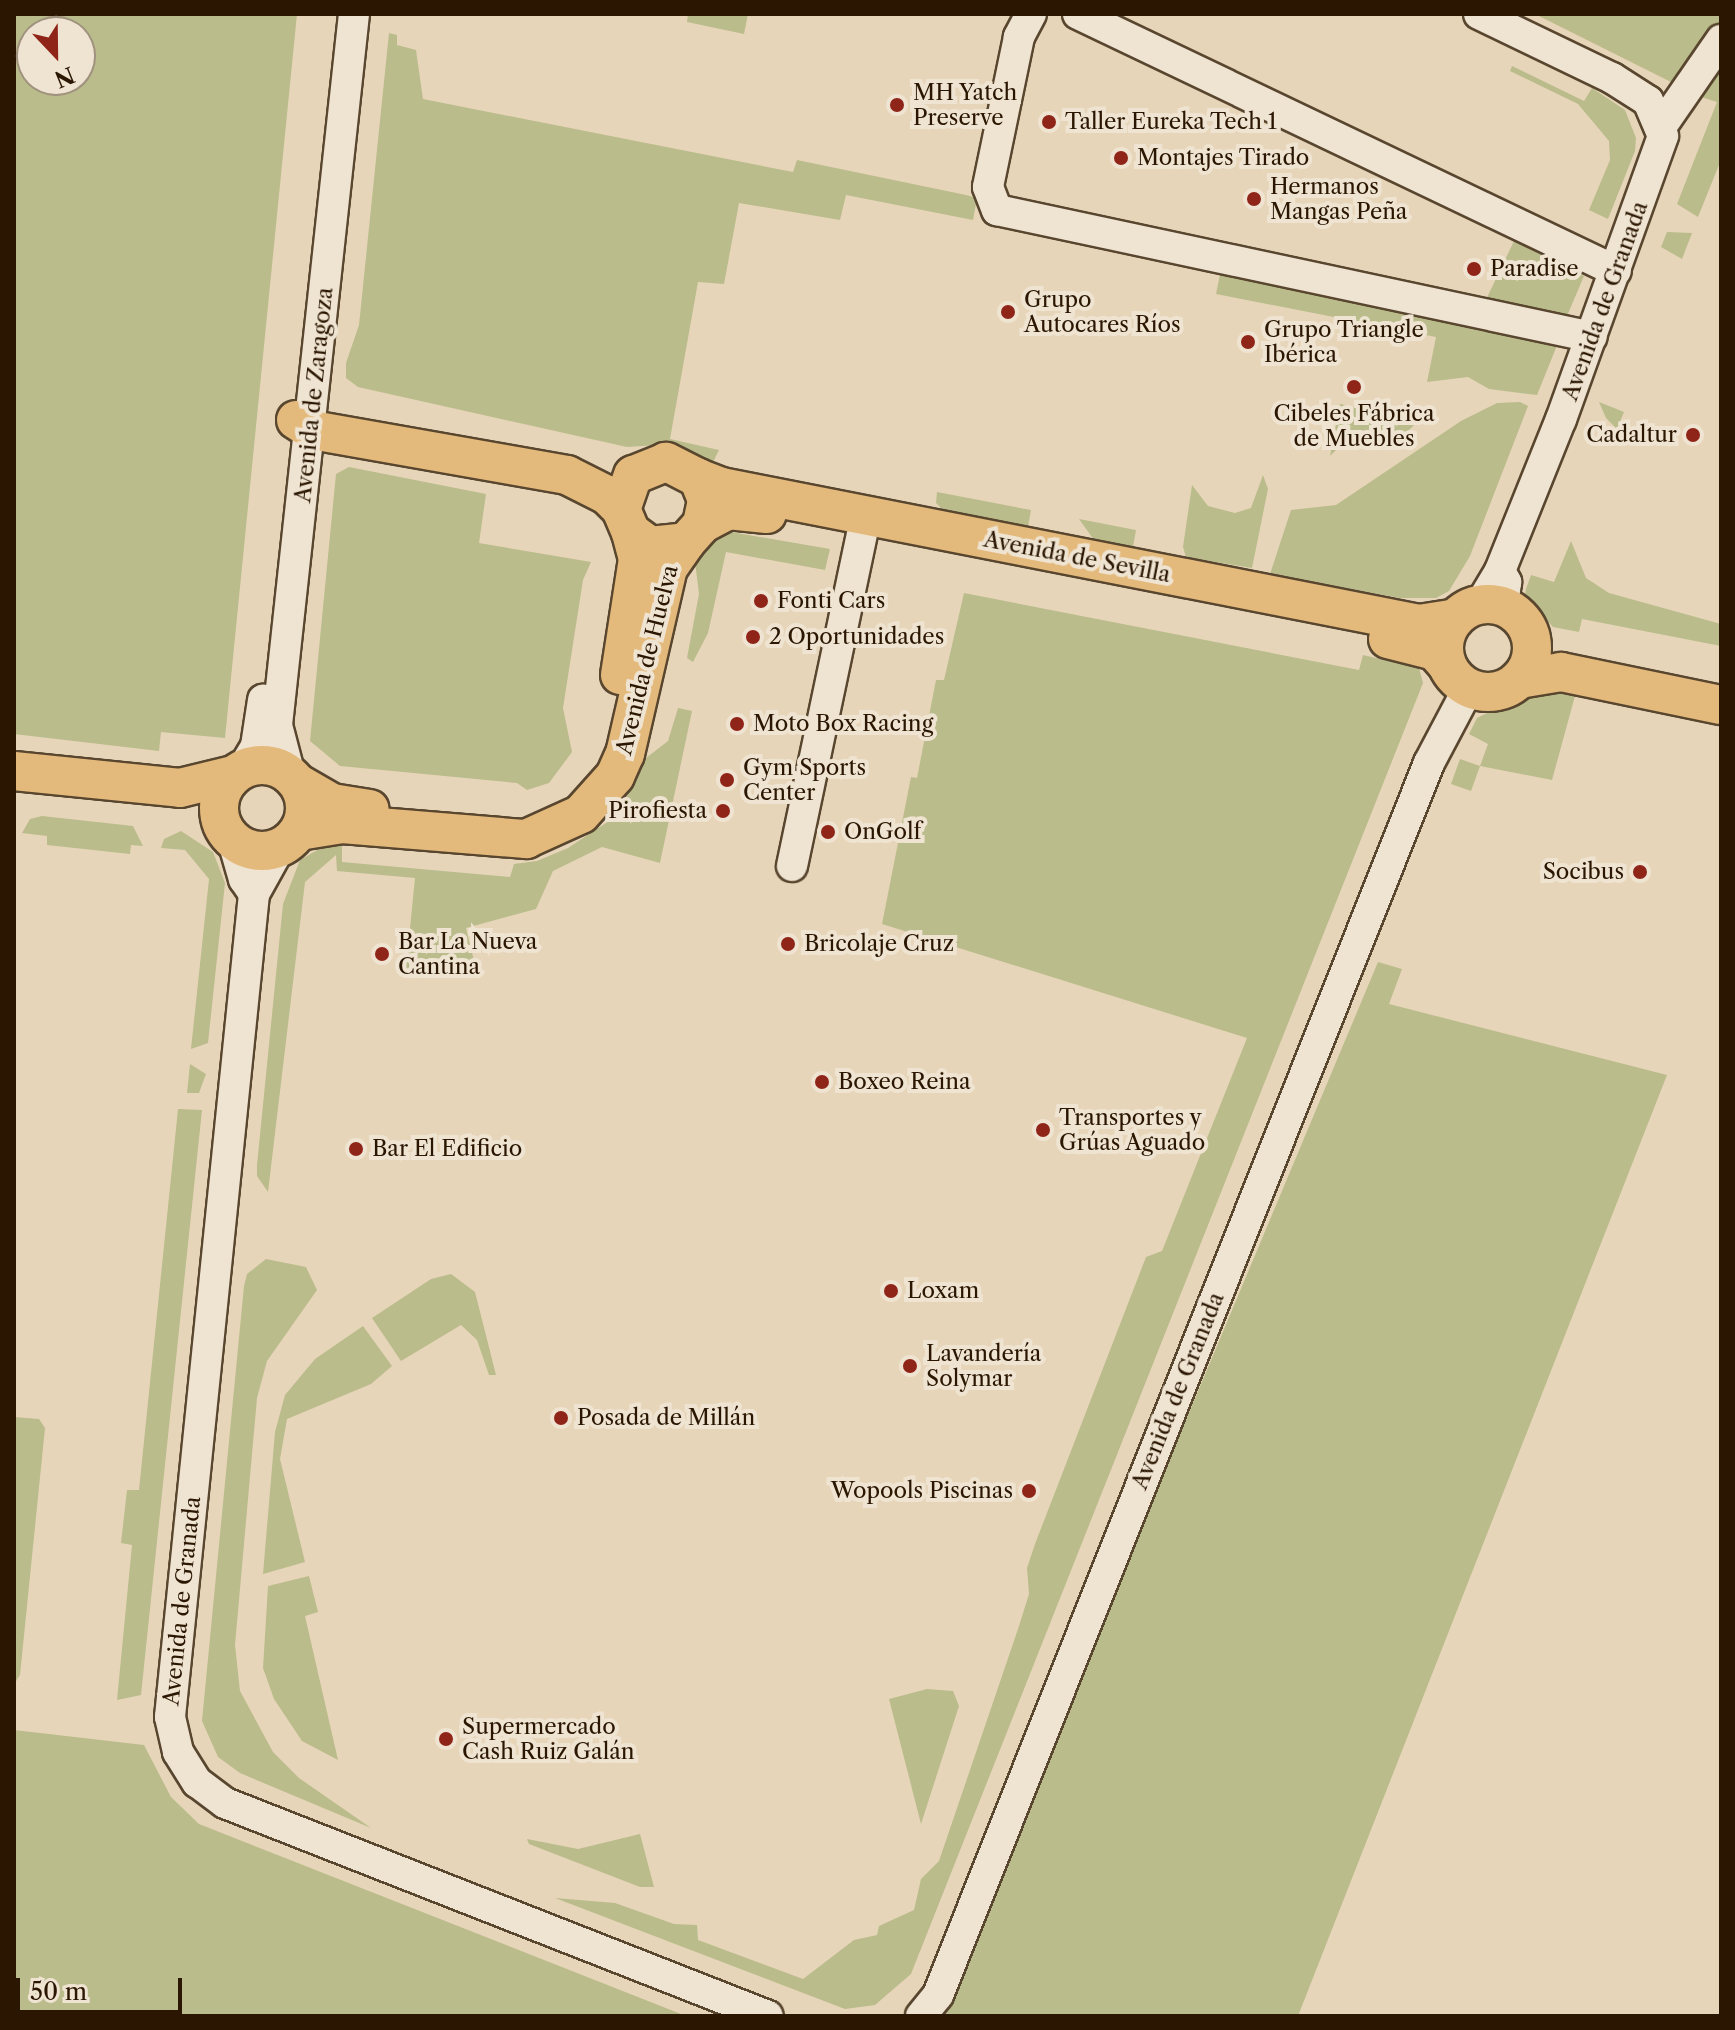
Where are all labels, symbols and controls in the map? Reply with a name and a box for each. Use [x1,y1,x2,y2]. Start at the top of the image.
north arrow [16,16,96,96]
text: N [51,61,78,93]
place label: MH Yatch Preserve [913,79,1018,130]
marker: MH Yatch Preserve [888,96,906,114]
place label: Taller Eureka Tech 1 [1065,109,1278,135]
marker: Taller Eureka Tech 1 [1040,113,1058,131]
place label: Montajes Tirado [1137,145,1310,171]
marker: Montajes Tirado [1112,149,1130,167]
place label: Hermanos Mangas Peña [1270,173,1407,224]
marker: Hermanos Mangas Peña [1245,190,1263,208]
street label: Avenida de Granada [1557,198,1653,404]
place label: Paradise [1490,256,1579,282]
marker: Paradise [1465,260,1483,278]
street label: Avenida de Zaragoza [290,286,338,504]
place label: Grupo Autocares Ríos [1024,286,1181,338]
marker: Grupo Autocares Ríos [999,303,1017,321]
place label: Grupo Triangle Ibérica [1264,316,1424,368]
marker: Grupo Triangle Ibérica [1239,333,1257,351]
marker: Cibeles Fábrica de Muebles [1345,378,1363,396]
place label: Cibeles Fábrica de Muebles [1273,400,1435,452]
place label: Cadaltur [1586,422,1677,448]
marker: Cadaltur [1684,426,1702,444]
street label: Avenida de Sevilla [981,526,1173,588]
street label: Avenida de Huelva [611,562,683,758]
place label: Fonti Cars [777,588,885,614]
marker: Fonti Cars [752,592,770,610]
place label: 2 Oportunidades [769,624,944,650]
marker: 2 Oportunidades [744,628,762,646]
place label: Moto Box Racing [753,711,934,737]
marker: Moto Box Racing [728,715,746,733]
place label: Gym Sports Center [743,754,866,806]
marker: Gym Sports Center [718,771,736,789]
place label: Pirofiesta [608,798,707,824]
marker: Pirofiesta [714,802,732,820]
place label: OnGolf [844,819,921,845]
marker: OnGolf [819,823,837,841]
place label: Socibus [1543,859,1624,885]
marker: Socibus [1631,863,1649,881]
place label: Bar La Nueva Cantina [398,928,538,980]
place label: Bricolaje Cruz [804,931,954,957]
marker: Bricolaje Cruz [779,935,797,953]
marker: Bar La Nueva Cantina [373,945,391,963]
place label: Boxeo Reina [838,1069,971,1095]
marker: Boxeo Reina [813,1073,831,1091]
place label: Transportes y Grúas Aguado [1059,1104,1206,1156]
marker: Transportes y Grúas Aguado [1034,1121,1052,1139]
place label: Bar El Edificio [372,1136,523,1162]
marker: Bar El Edificio [347,1140,365,1158]
place label: Loxam [907,1278,979,1304]
marker: Loxam [882,1282,900,1300]
street label: Avenida de Granada [1126,1289,1230,1493]
place label: Lavandería Solymar [926,1340,1041,1392]
marker: Lavandería Solymar [901,1357,919,1375]
place label: Posada de Millán [577,1405,755,1431]
marker: Posada de Millán [552,1409,570,1427]
place label: Wopools Piscinas [831,1478,1013,1504]
marker: Wopools Piscinas [1020,1482,1038,1500]
street label: Avenida de Granada [158,1495,206,1707]
place label: Supermercado Cash Ruiz Galán [462,1713,635,1764]
marker: Supermercado Cash Ruiz Galán [437,1730,455,1748]
scale bar [20,1962,186,2012]
text: 50 m [30,1977,87,2006]

